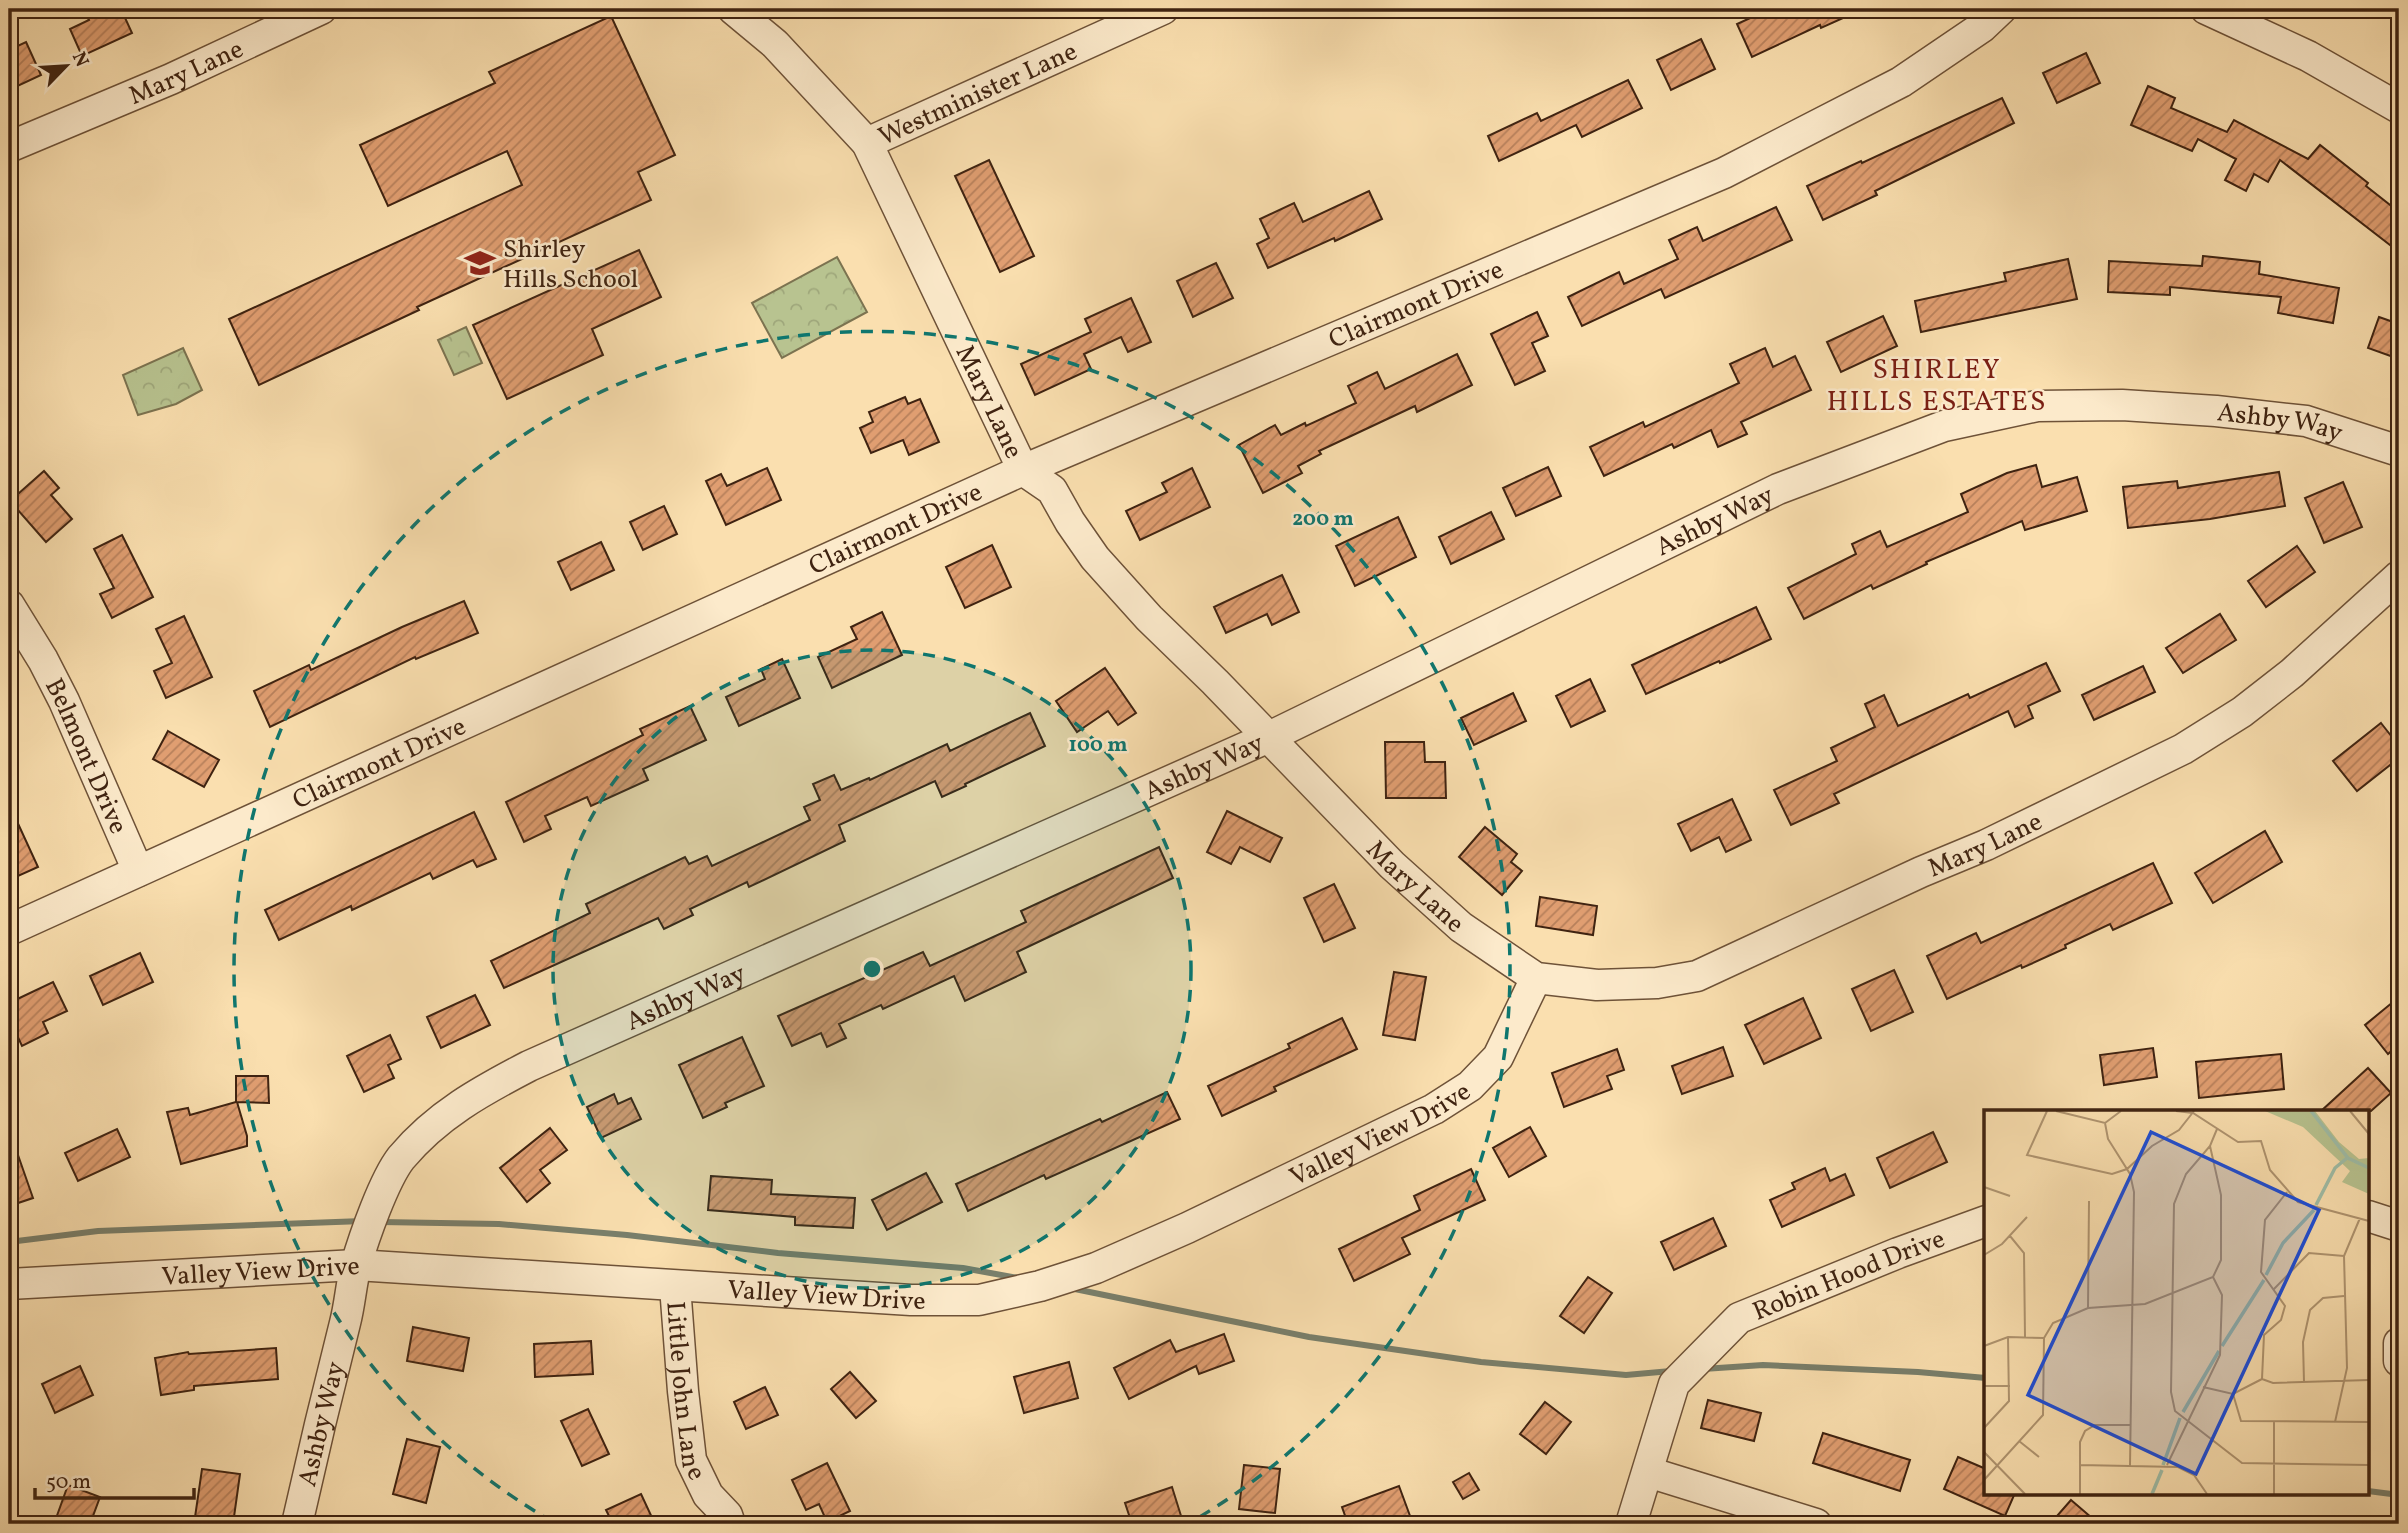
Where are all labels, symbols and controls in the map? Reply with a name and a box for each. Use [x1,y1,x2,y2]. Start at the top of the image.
north arrow [32,32,102,102]
street label: Mary Lane [124,32,249,115]
street label: Westminister Lane [873,34,1083,156]
text: N [65,48,94,72]
place label: Shirley Hills School [503,232,638,298]
school or university icon: Shirley Hills School [463,246,497,280]
street label: Clairmont Drive [1324,252,1510,358]
street label: Mary Lane [946,339,1031,465]
district label: SHIRLEY HILLS ESTATES [1827,351,2047,422]
street label: Ashby Way [2215,395,2347,452]
street label: Clairmont Drive [803,475,988,585]
street label: Ashby Way [1650,478,1780,566]
text: 200 m [1292,505,1354,534]
street label: Belmont Drive [35,672,136,840]
street label: Clairmont Drive [287,709,472,819]
street label: Ashby Way [1139,726,1270,810]
text: 100 m [1068,731,1128,760]
street label: Mary Lane [1923,804,2049,887]
street label: Mary Lane [1357,833,1472,942]
street label: Ashby Way [621,956,751,1041]
centre of rings [860,957,884,981]
street label: Valley View Drive [1284,1074,1478,1196]
inset map [1984,1110,2370,1494]
street label: Robin Hood Drive [1748,1221,1950,1331]
street label: Valley View Drive [161,1249,361,1296]
street label: Valley View Drive [726,1272,926,1320]
street label: Little John Lane [656,1300,714,1487]
street label: Ashby Way [290,1358,355,1490]
scale bar [35,1456,194,1500]
text: 50 m [46,1468,91,1497]

